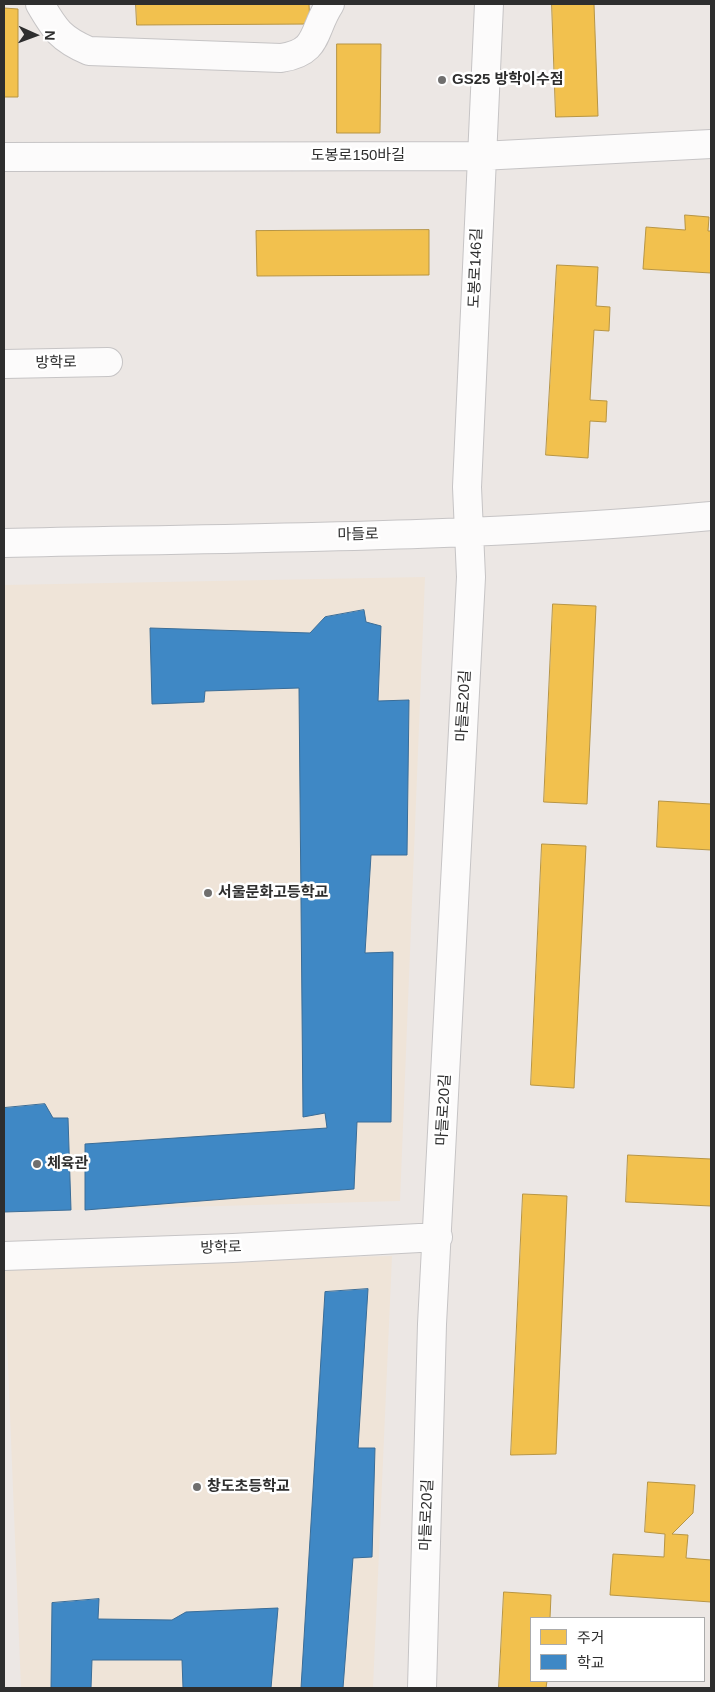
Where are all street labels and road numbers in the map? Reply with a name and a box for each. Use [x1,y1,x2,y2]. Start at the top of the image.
street label: 도봉로150바길 [311,147,405,165]
street label: 도봉로146길 [466,228,486,308]
street label: 방학로 [35,354,77,372]
street label: 마들로 [337,526,379,544]
street label: 마들로20길 [453,670,475,742]
street label: 마들로20길 [433,1074,455,1146]
street label: 방학로 [200,1238,242,1258]
street label: 마들로20길 [417,1479,437,1551]

